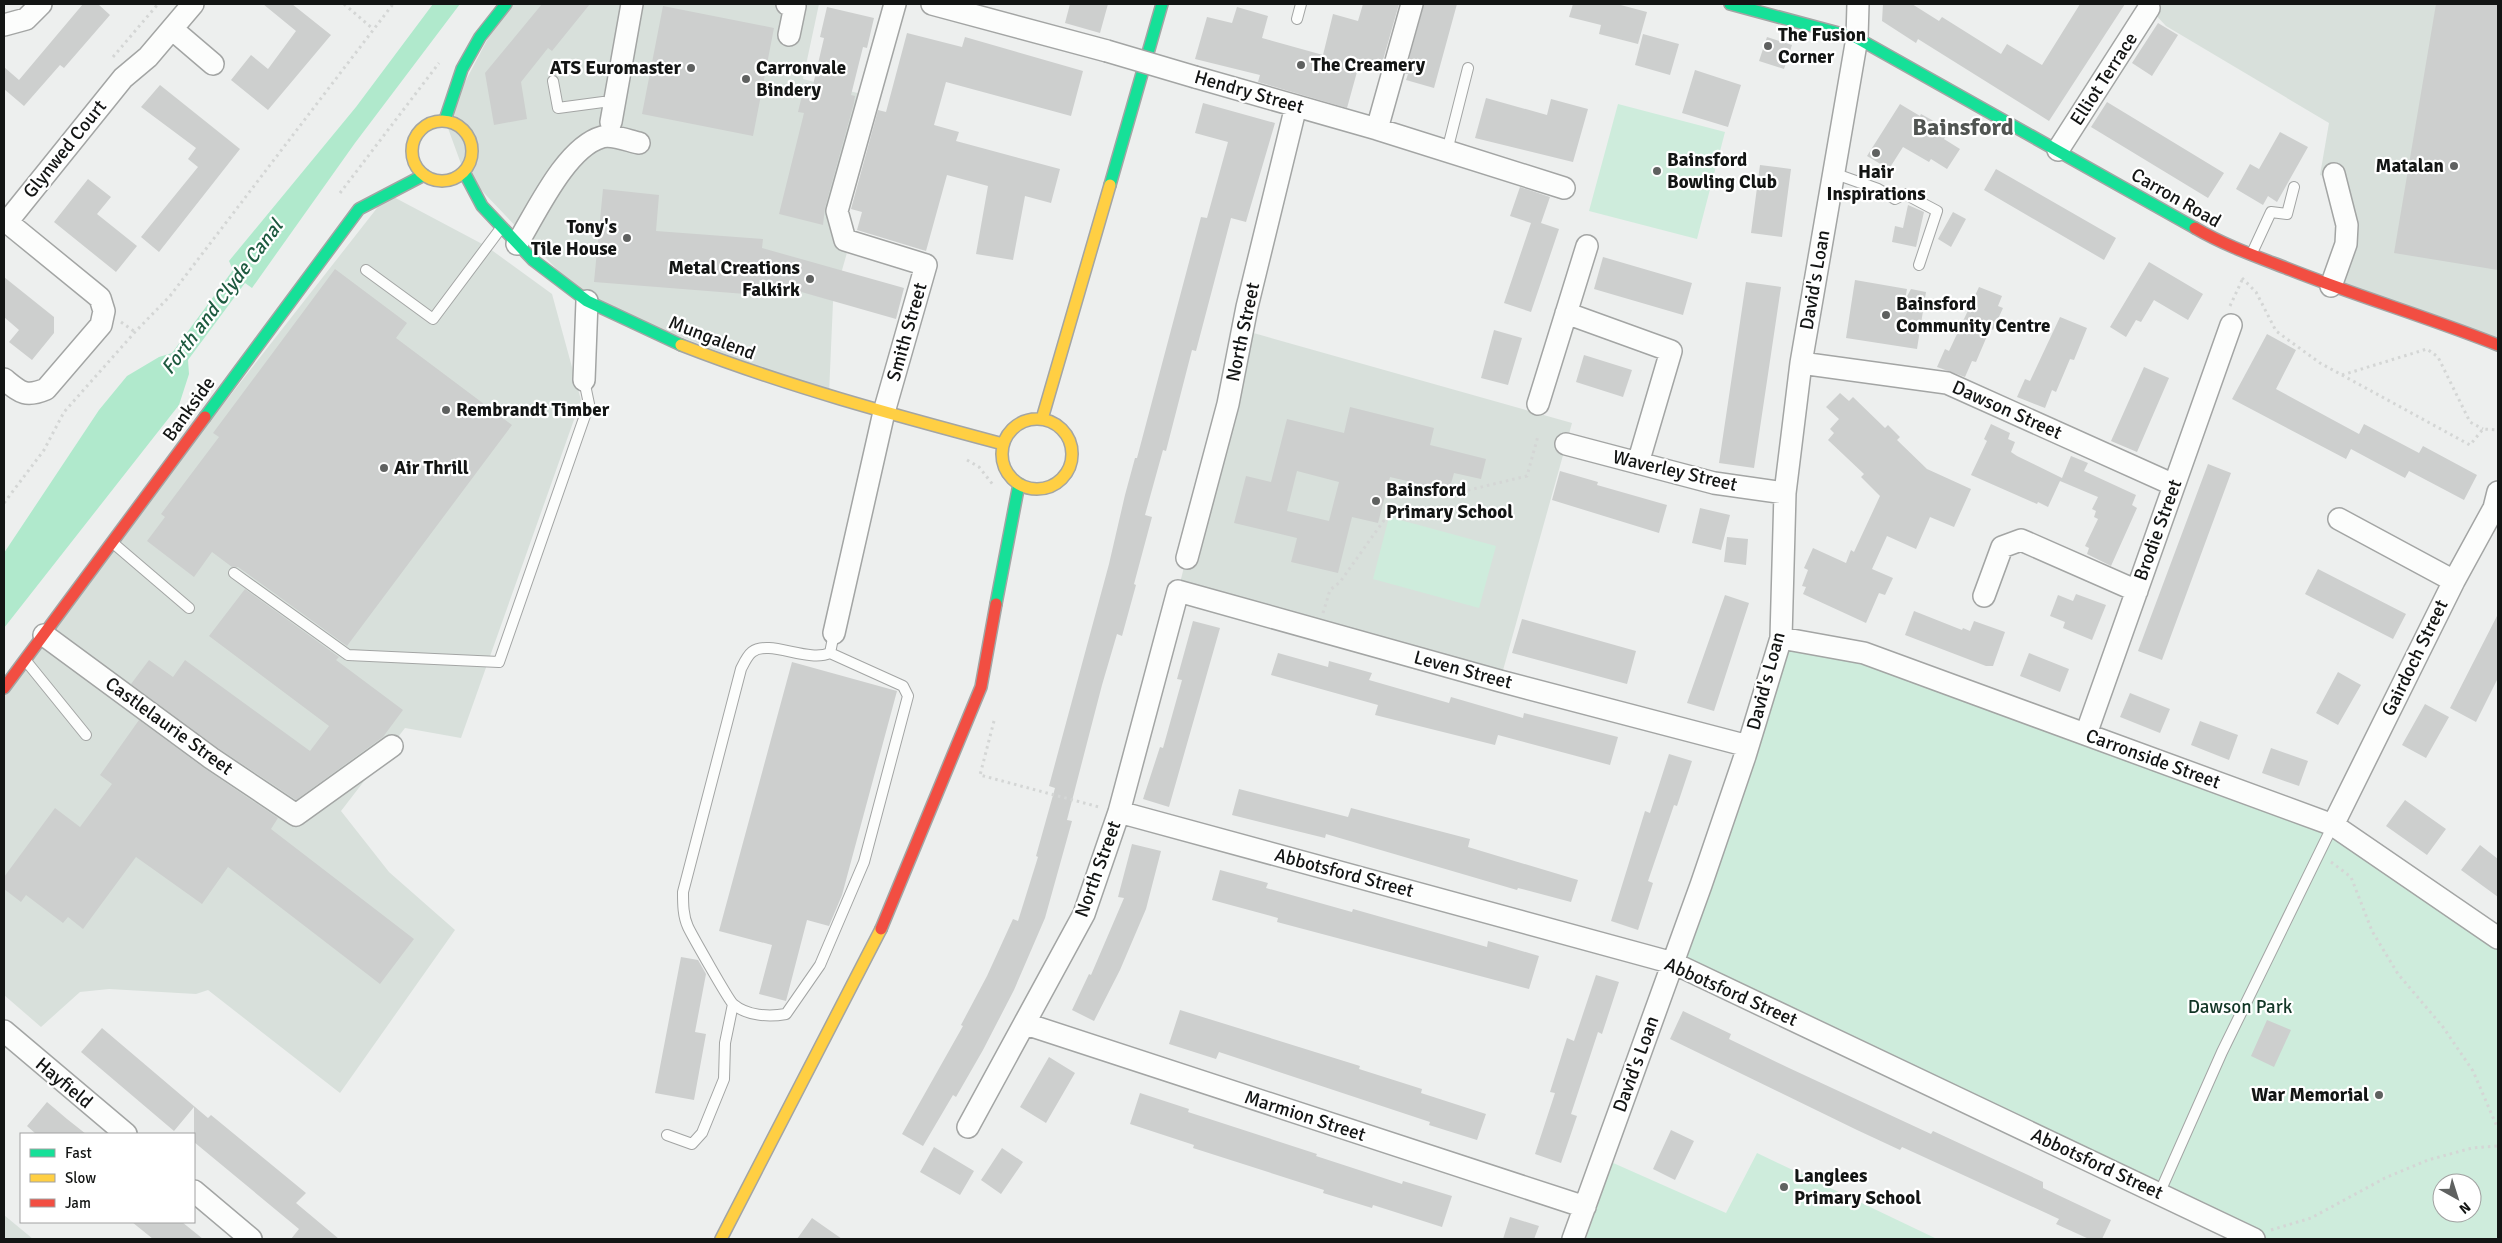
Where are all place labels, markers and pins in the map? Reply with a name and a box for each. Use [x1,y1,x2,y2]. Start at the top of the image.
place label: The Fusion Corner [1778,23,1866,69]
marker: The Fusion Corner [1762,40,1774,52]
place label: The Creamery [1311,53,1426,77]
place label: ATS Euromaster [550,56,681,80]
place label: Carronvale Bindery [756,56,846,102]
marker: The Creamery [1295,59,1307,71]
marker: ATS Euromaster [685,62,697,74]
marker: Carronvale Bindery [740,73,752,85]
marker: Hair Inspirations [1870,147,1882,159]
place label: Bainsford Bowling Club [1667,148,1777,194]
place label: Matalan [2376,154,2444,178]
place label: Hair Inspirations [1826,160,1926,206]
marker: Matalan [2448,160,2460,172]
marker: Bainsford Bowling Club [1651,165,1663,177]
place label: Tony's Tile House [531,215,617,261]
marker: Tony's Tile House [621,232,633,244]
place label: Metal Creations Falkirk [668,256,800,302]
marker: Metal Creations Falkirk [804,273,816,285]
place label: Bainsford Community Centre [1896,292,2051,338]
marker: Bainsford Community Centre [1880,309,1892,321]
place label: Rembrandt Timber [456,398,610,422]
marker: Rembrandt Timber [440,404,452,416]
place label: Air Thrill [394,456,469,480]
marker: Air Thrill [378,462,390,474]
place label: Bainsford Primary School [1386,478,1513,524]
marker: Bainsford Primary School [1370,495,1382,507]
place label: War Memorial [2251,1083,2369,1107]
marker: War Memorial [2373,1089,2385,1101]
place label: Langlees Primary School [1794,1164,1921,1210]
marker: Langlees Primary School [1778,1181,1790,1193]

